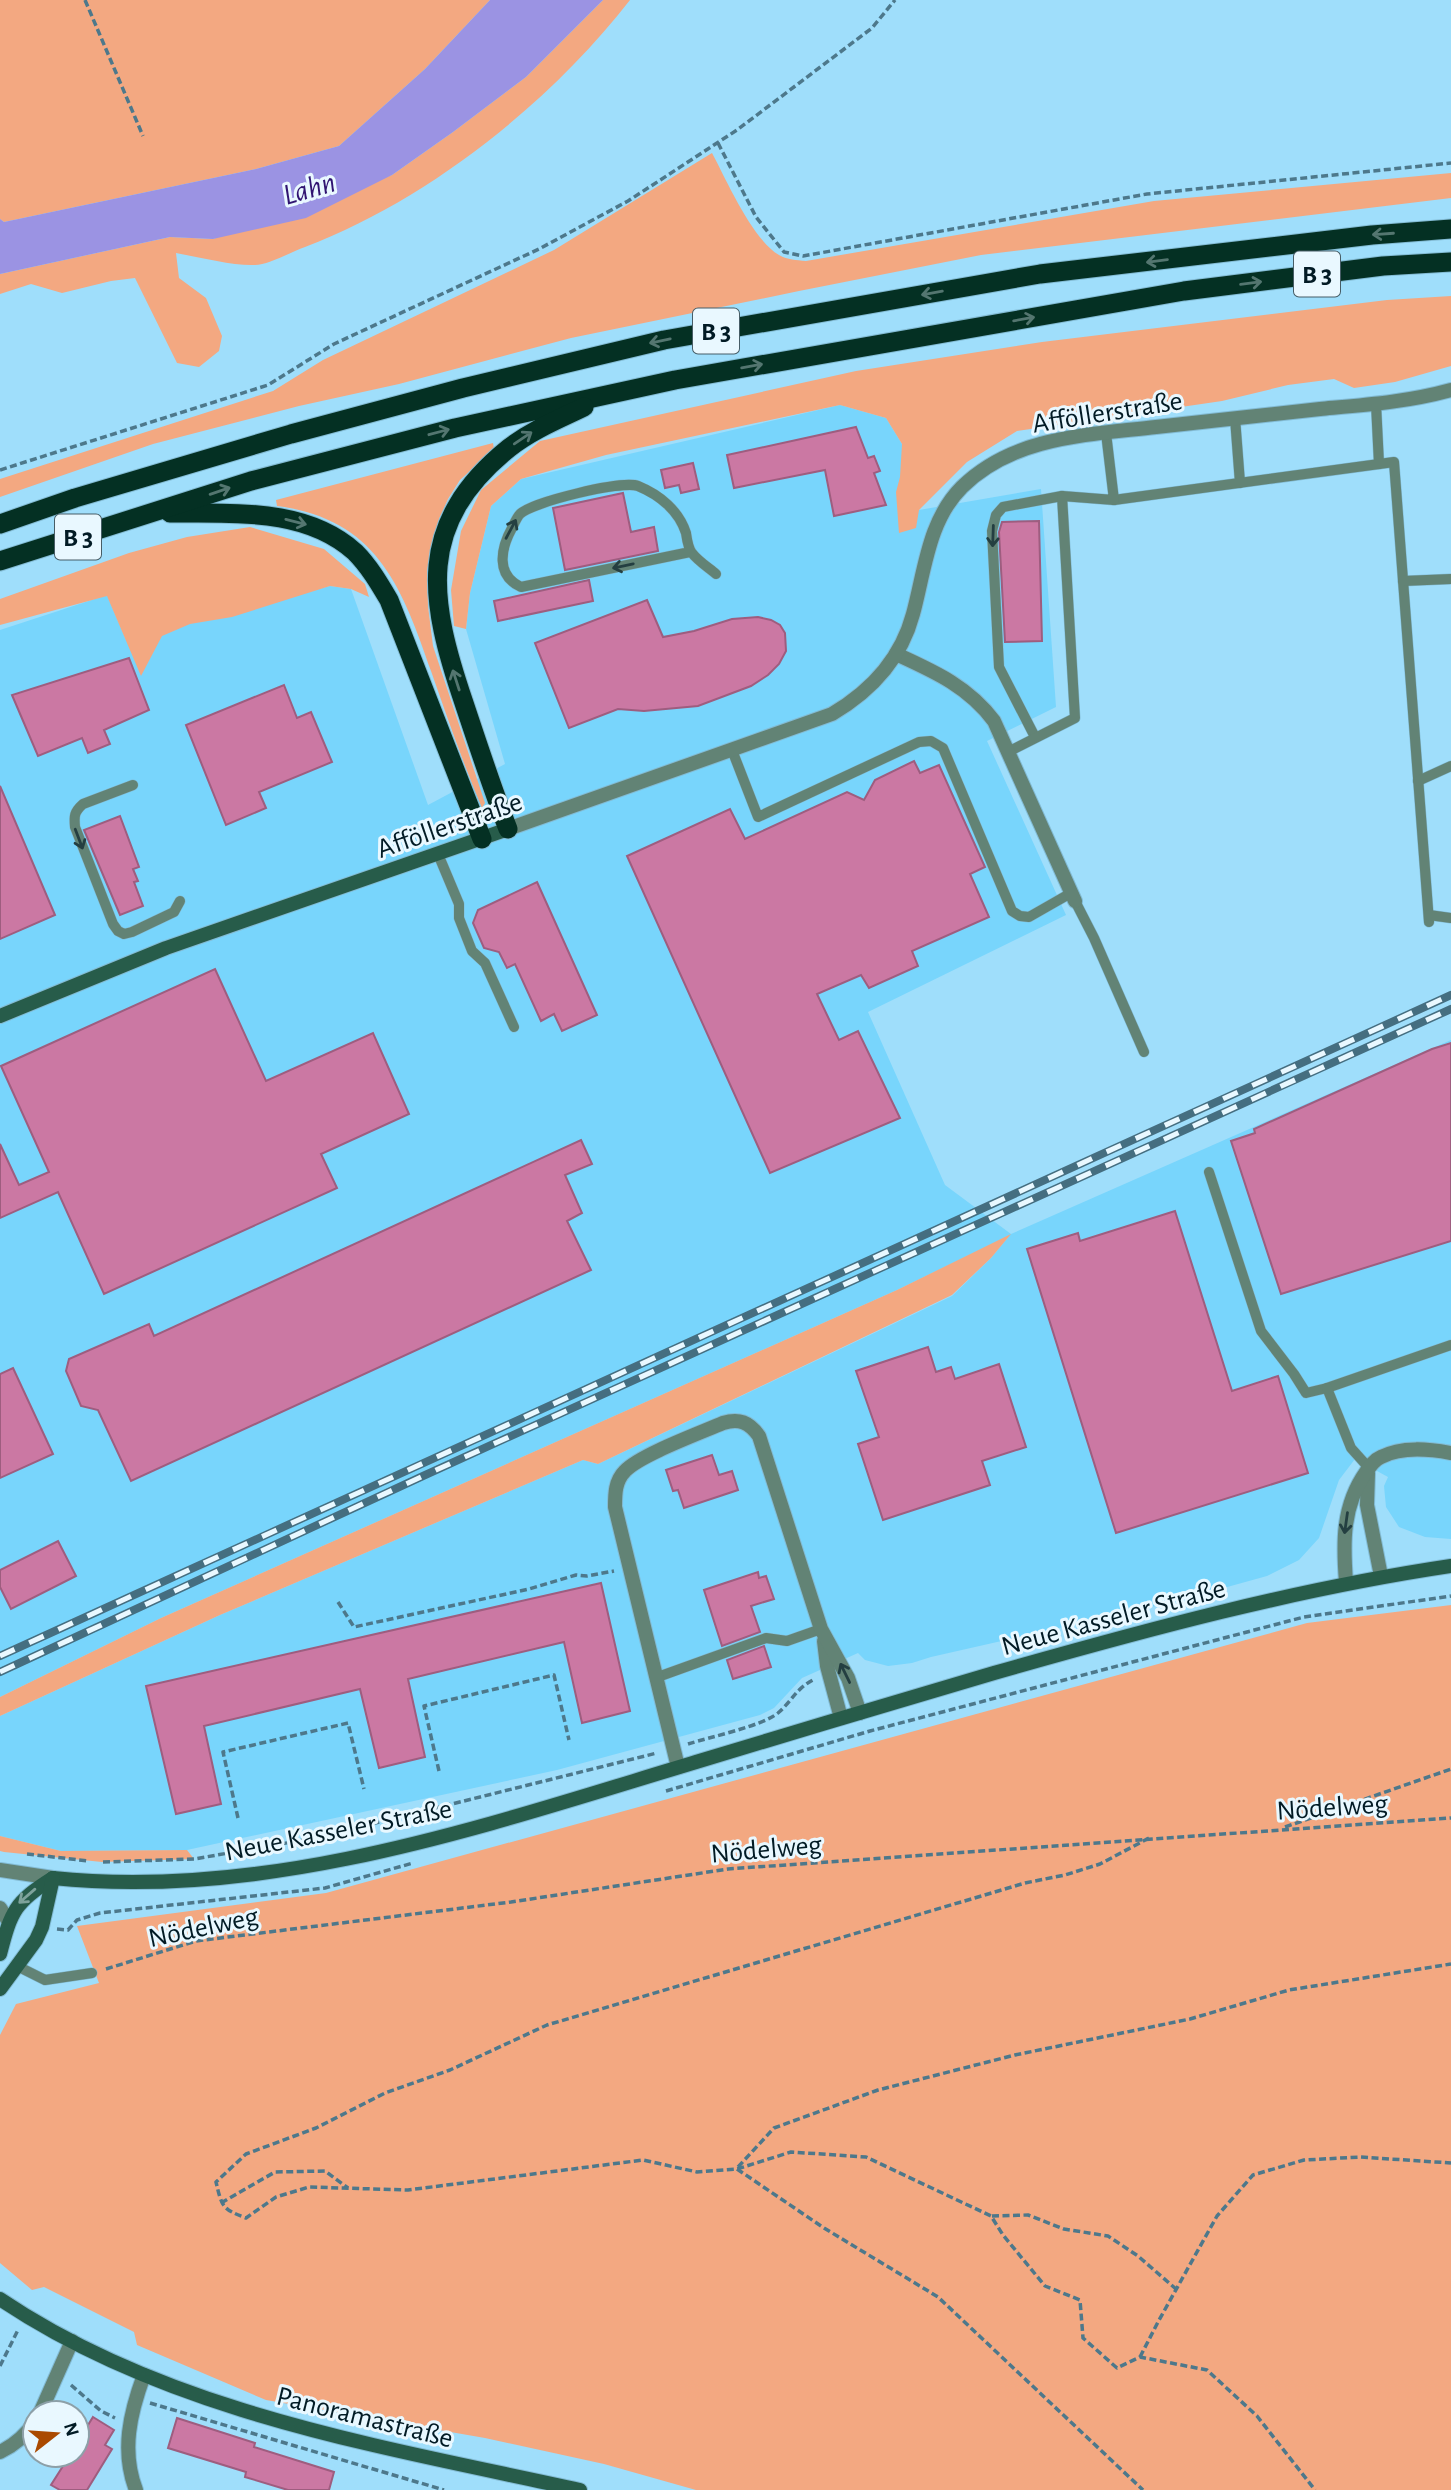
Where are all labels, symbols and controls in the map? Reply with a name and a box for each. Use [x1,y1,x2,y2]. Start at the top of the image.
water label: Lahn [280,167,339,211]
one-way arrow [1372,228,1395,241]
road number: B 3 [1294,252,1340,296]
one-way arrow [1146,254,1169,267]
one-way arrow [1240,276,1262,289]
one-way arrow [921,287,944,300]
road number: B 3 [693,308,739,354]
one-way arrow [1013,312,1035,325]
one-way arrow [649,335,672,349]
one-way arrow [740,359,763,372]
street label: Afföllerstraße [1030,387,1184,439]
one-way arrow [428,425,450,438]
one-way arrow [513,431,532,445]
one-way arrow [209,484,231,497]
road number: B 3 [55,514,101,559]
one-way arrow [284,516,307,529]
one-way arrow [505,519,519,540]
one-way arrow [986,524,999,547]
one-way arrow [612,559,635,573]
one-way arrow [449,670,461,692]
street label: Afföllerstraße [373,788,526,864]
one-way arrow [74,827,87,849]
one-way arrow [1339,1511,1352,1534]
street label: Neue Kasseler Straße [999,1575,1229,1661]
one-way arrow [837,1663,851,1684]
street label: Nödelweg [1276,1790,1389,1826]
street label: Neue Kasseler Straße [223,1795,454,1867]
street label: Nödelweg [709,1831,823,1869]
one-way arrow [18,1888,36,1904]
street label: Nödelweg [146,1903,261,1953]
street label: Panoramastraße [274,2383,456,2453]
north arrow [21,2399,91,2469]
text: N [60,2420,82,2439]

